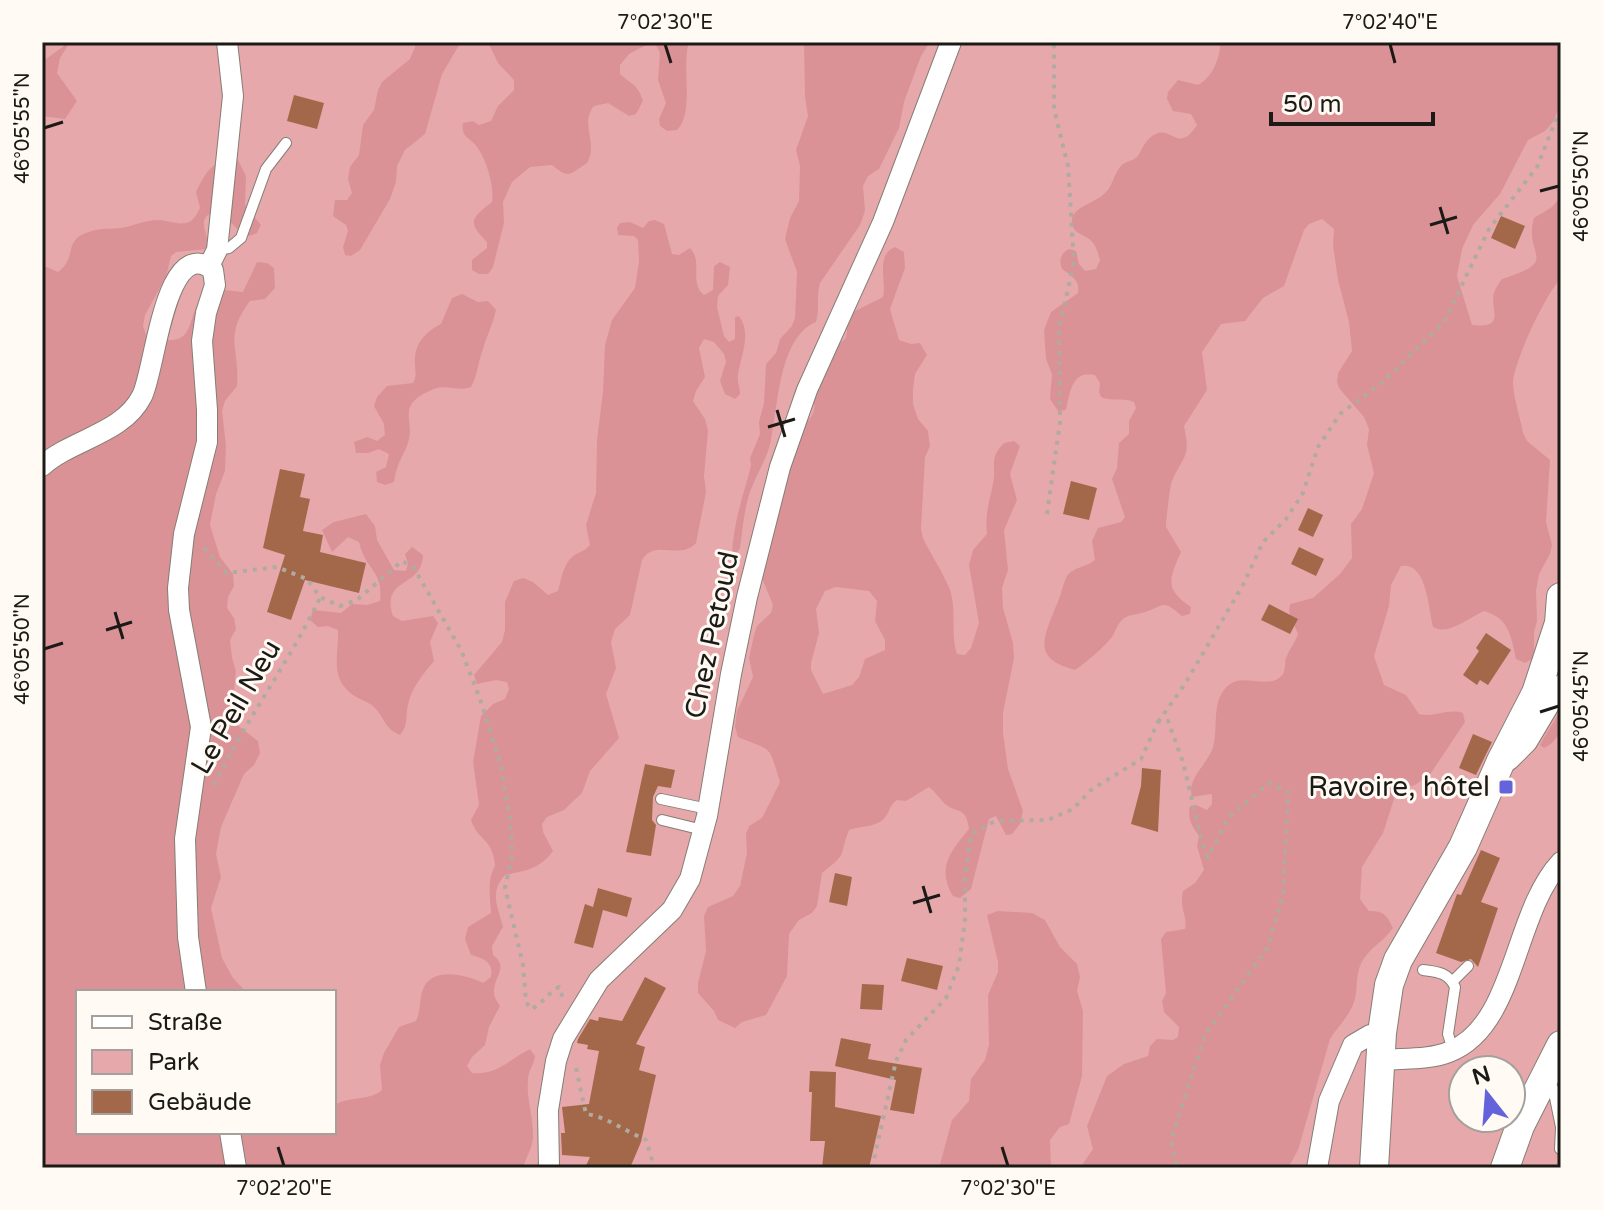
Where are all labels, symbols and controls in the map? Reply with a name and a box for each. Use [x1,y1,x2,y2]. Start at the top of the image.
text: 7°02'30"E [617,11,713,35]
text: 7°02'40"E [1342,11,1438,35]
text: 46°05'55"N [11,72,35,184]
scale bar [1271,76,1433,126]
text: 50 m [1283,90,1341,119]
text: 46°05'50"N [1570,130,1594,242]
street label: Chez Petoud [678,548,746,722]
text: 46°05'50"N [11,593,35,705]
street label: Le Peil Neu [184,634,288,780]
text: 46°05'45"N [1570,650,1594,762]
place label: Ravoire, hôtel [1308,770,1490,804]
marker: Ravoire, hôtel [1497,778,1515,796]
legend [76,990,336,1134]
text: Straße [148,1008,222,1037]
text: Park [148,1048,199,1077]
north arrow [1447,1054,1527,1134]
text: N [1469,1061,1494,1091]
text: Gebäude [148,1088,252,1117]
text: 7°02'20"E [236,1177,332,1201]
text: 7°02'30"E [960,1177,1056,1201]

